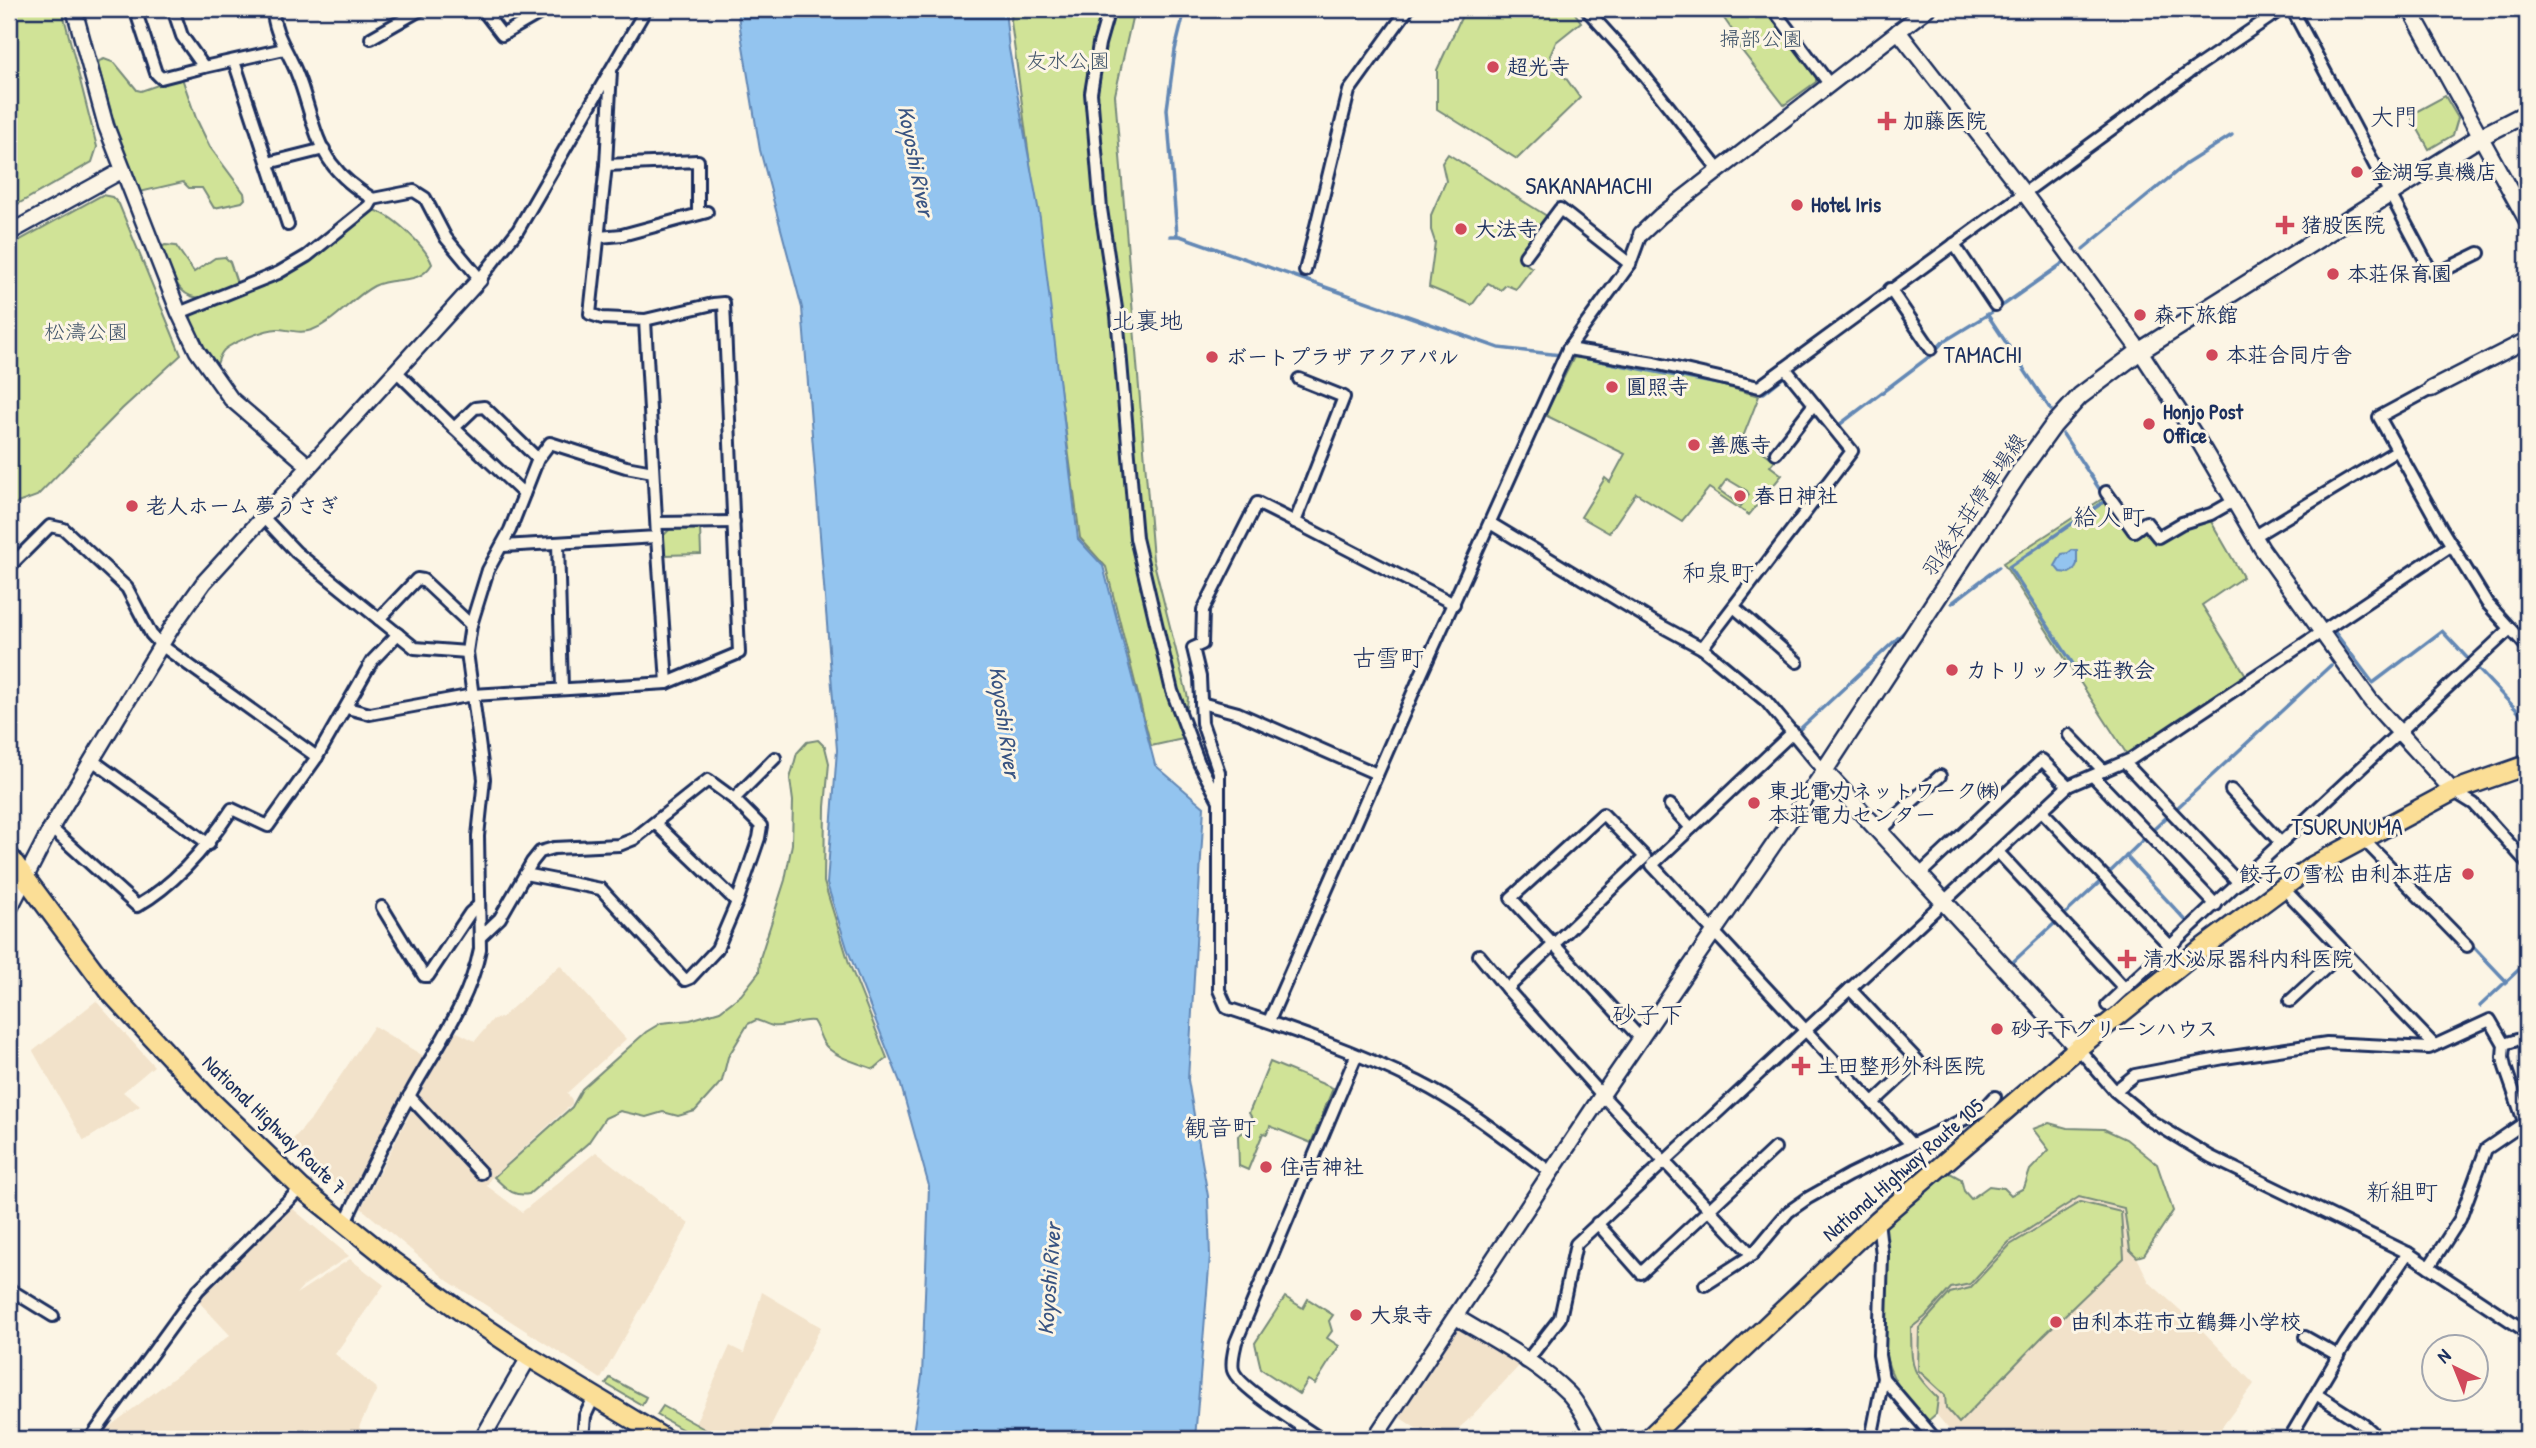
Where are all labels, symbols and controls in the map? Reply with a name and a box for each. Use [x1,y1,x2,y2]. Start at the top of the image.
park label: 掃部公園 [1719,24,1803,53]
park label: 友水公園 [1026,46,1110,75]
place label: 超光寺 [1507,52,1570,81]
marker: 超光寺 [1485,59,1501,75]
district label: 大門 [2370,100,2418,132]
water label: Koyoshi River [890,103,943,222]
place label: 加藤医院 [1903,106,1987,135]
marker: 加藤医院 [1877,111,1897,131]
place label: 金湖写真機店 [2371,157,2497,186]
marker: 金湖写真機店 [2349,164,2365,180]
district label: SAKANAMACHI [1525,169,1653,201]
place label: Hotel Iris [1811,190,1881,219]
marker: Hotel Iris [1789,197,1805,213]
place label: 猪股医院 [2301,210,2385,239]
place label: 大法寺 [1475,214,1538,243]
marker: 猪股医院 [2275,215,2295,235]
marker: 大法寺 [1453,221,1469,237]
place label: 本荘保育園 [2347,259,2452,288]
marker: 本荘保育園 [2325,266,2341,282]
place label: 森下旅館 [2154,300,2238,329]
district label: 北裏地 [1111,304,1183,336]
marker: 森下旅館 [2132,307,2148,323]
park label: 松濤公園 [44,317,128,346]
district label: TAMACHI [1944,338,2022,370]
place label: 本荘合同庁舎 [2226,340,2352,369]
place label: ボートプラザ アクアパル [1226,342,1459,371]
marker: 本荘合同庁舎 [2204,347,2220,363]
marker: ボートプラザ アクアパル [1204,349,1220,365]
place label: 圓照寺 [1626,372,1689,401]
marker: 圓照寺 [1604,379,1620,395]
place label: Honjo Post Office [2163,397,2244,450]
marker: Honjo Post Office [2141,416,2157,432]
street label: 羽後本荘停車場線 [1915,427,2033,582]
place label: 善應寺 [1708,430,1771,459]
marker: 善應寺 [1686,437,1702,453]
place label: 春日神社 [1754,481,1838,510]
marker: 春日神社 [1732,488,1748,504]
place label: 老人ホーム 夢うさぎ [146,491,339,520]
marker: 老人ホーム 夢うさぎ [124,498,140,514]
district label: 給人町 [2073,500,2145,532]
district label: 和泉町 [1682,556,1754,588]
district label: 古雪町 [1352,641,1424,673]
place label: カトリック本荘教会 [1966,655,2155,684]
marker: カトリック本荘教会 [1944,662,1960,678]
water label: Koyoshi River [981,664,1029,783]
place label: 東北電力ネットワーク㈱ 本荘電力センター [1768,776,1998,829]
marker: 東北電力ネットワーク㈱ 本荘電力センター [1746,795,1762,811]
district label: TSURUNUMA [2291,810,2403,842]
place label: 餃子の雪松 由利本荘店 [2239,859,2454,888]
marker: 餃子の雪松 由利本荘店 [2460,866,2476,882]
place label: 清水泌尿器科内科医院 [2143,944,2353,973]
marker: 清水泌尿器科内科医院 [2117,949,2137,969]
district label: 砂子下 [1612,998,1684,1030]
place label: 砂子下グリーンハウス [2011,1014,2218,1043]
marker: 砂子下グリーンハウス [1989,1021,2005,1037]
street label: National Highway Route 7 [196,1048,353,1201]
place label: 土田整形外科医院 [1817,1051,1985,1080]
marker: 土田整形外科医院 [1791,1056,1811,1076]
street label: National Highway Route 105 [1816,1091,1990,1248]
district label: 観音町 [1184,1111,1256,1143]
place label: 住吉神社 [1280,1152,1364,1181]
marker: 住吉神社 [1258,1159,1274,1175]
district label: 新組町 [2366,1175,2438,1207]
water label: Koyoshi River [1029,1219,1069,1336]
place label: 大泉寺 [1370,1300,1433,1329]
marker: 大泉寺 [1348,1307,1364,1323]
place label: 由利本荘市立鶴舞小学校 [2070,1307,2301,1336]
marker: 由利本荘市立鶴舞小学校 [2048,1314,2064,1330]
north arrow [2420,1332,2490,1402]
text: N [2431,1343,2456,1369]

